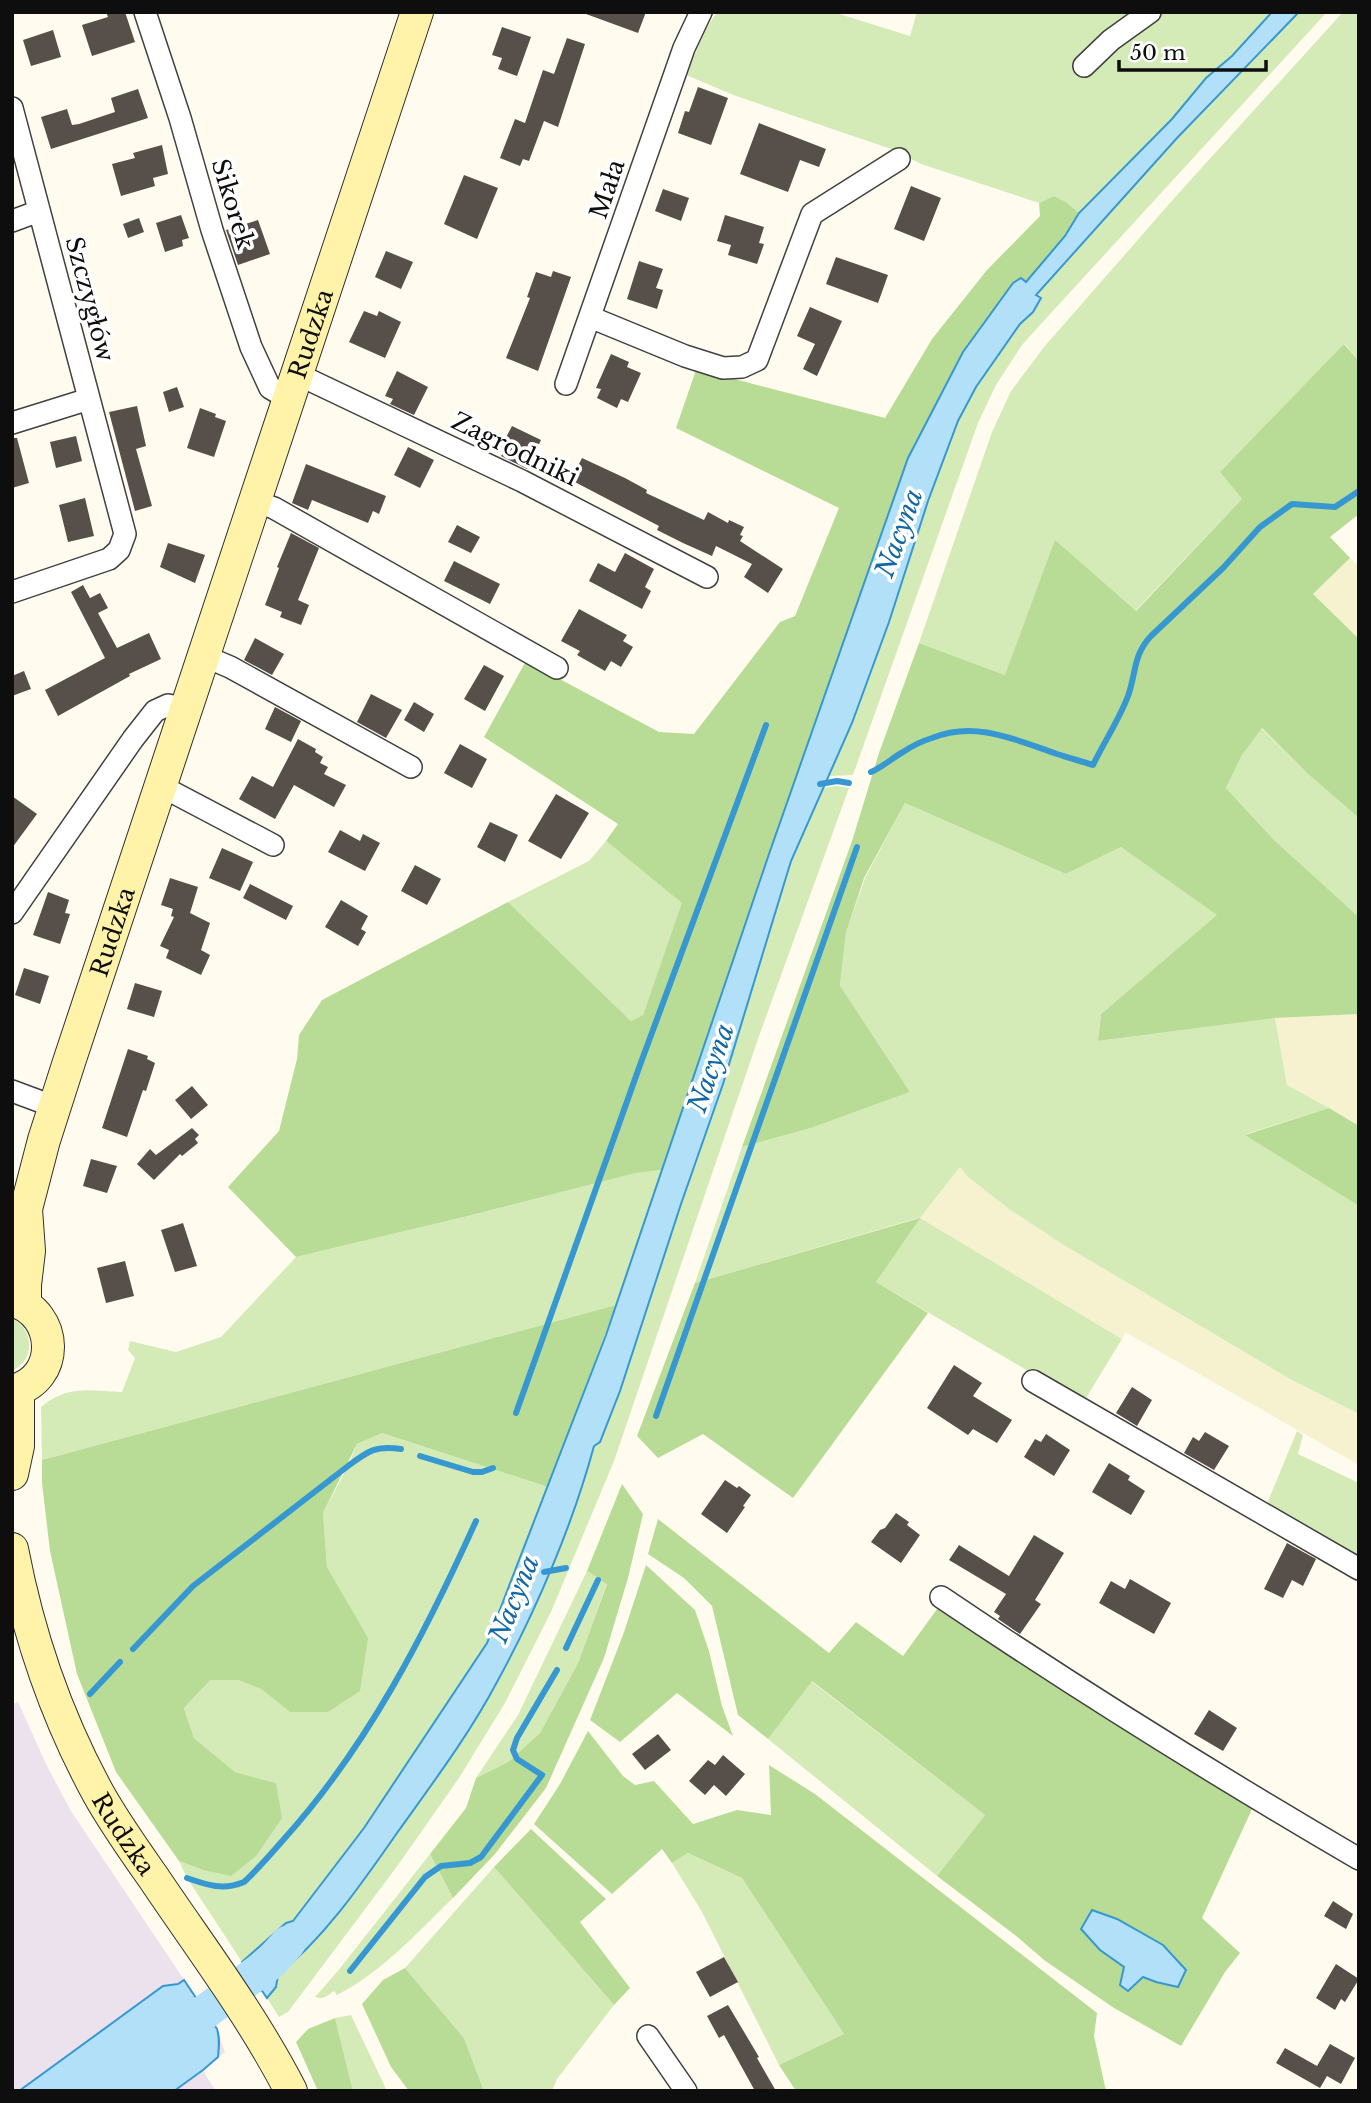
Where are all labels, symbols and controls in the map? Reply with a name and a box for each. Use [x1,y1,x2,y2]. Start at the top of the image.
scale bar [1119,28,1266,72]
text: 50 m [1130,40,1186,66]
street label: Sikorek [206,155,261,253]
street label: Mała [583,155,631,222]
street label: Szczygłów [59,234,121,365]
street label: Rudzka [282,284,339,382]
street label: Zagrodniki [447,406,583,492]
water label: Nacyna [868,484,930,582]
street label: Rudzka [84,882,141,980]
water label: Nacyna [681,1019,741,1117]
water label: Nacyna [482,1551,546,1648]
street label: Rudzka [86,1787,162,1881]

